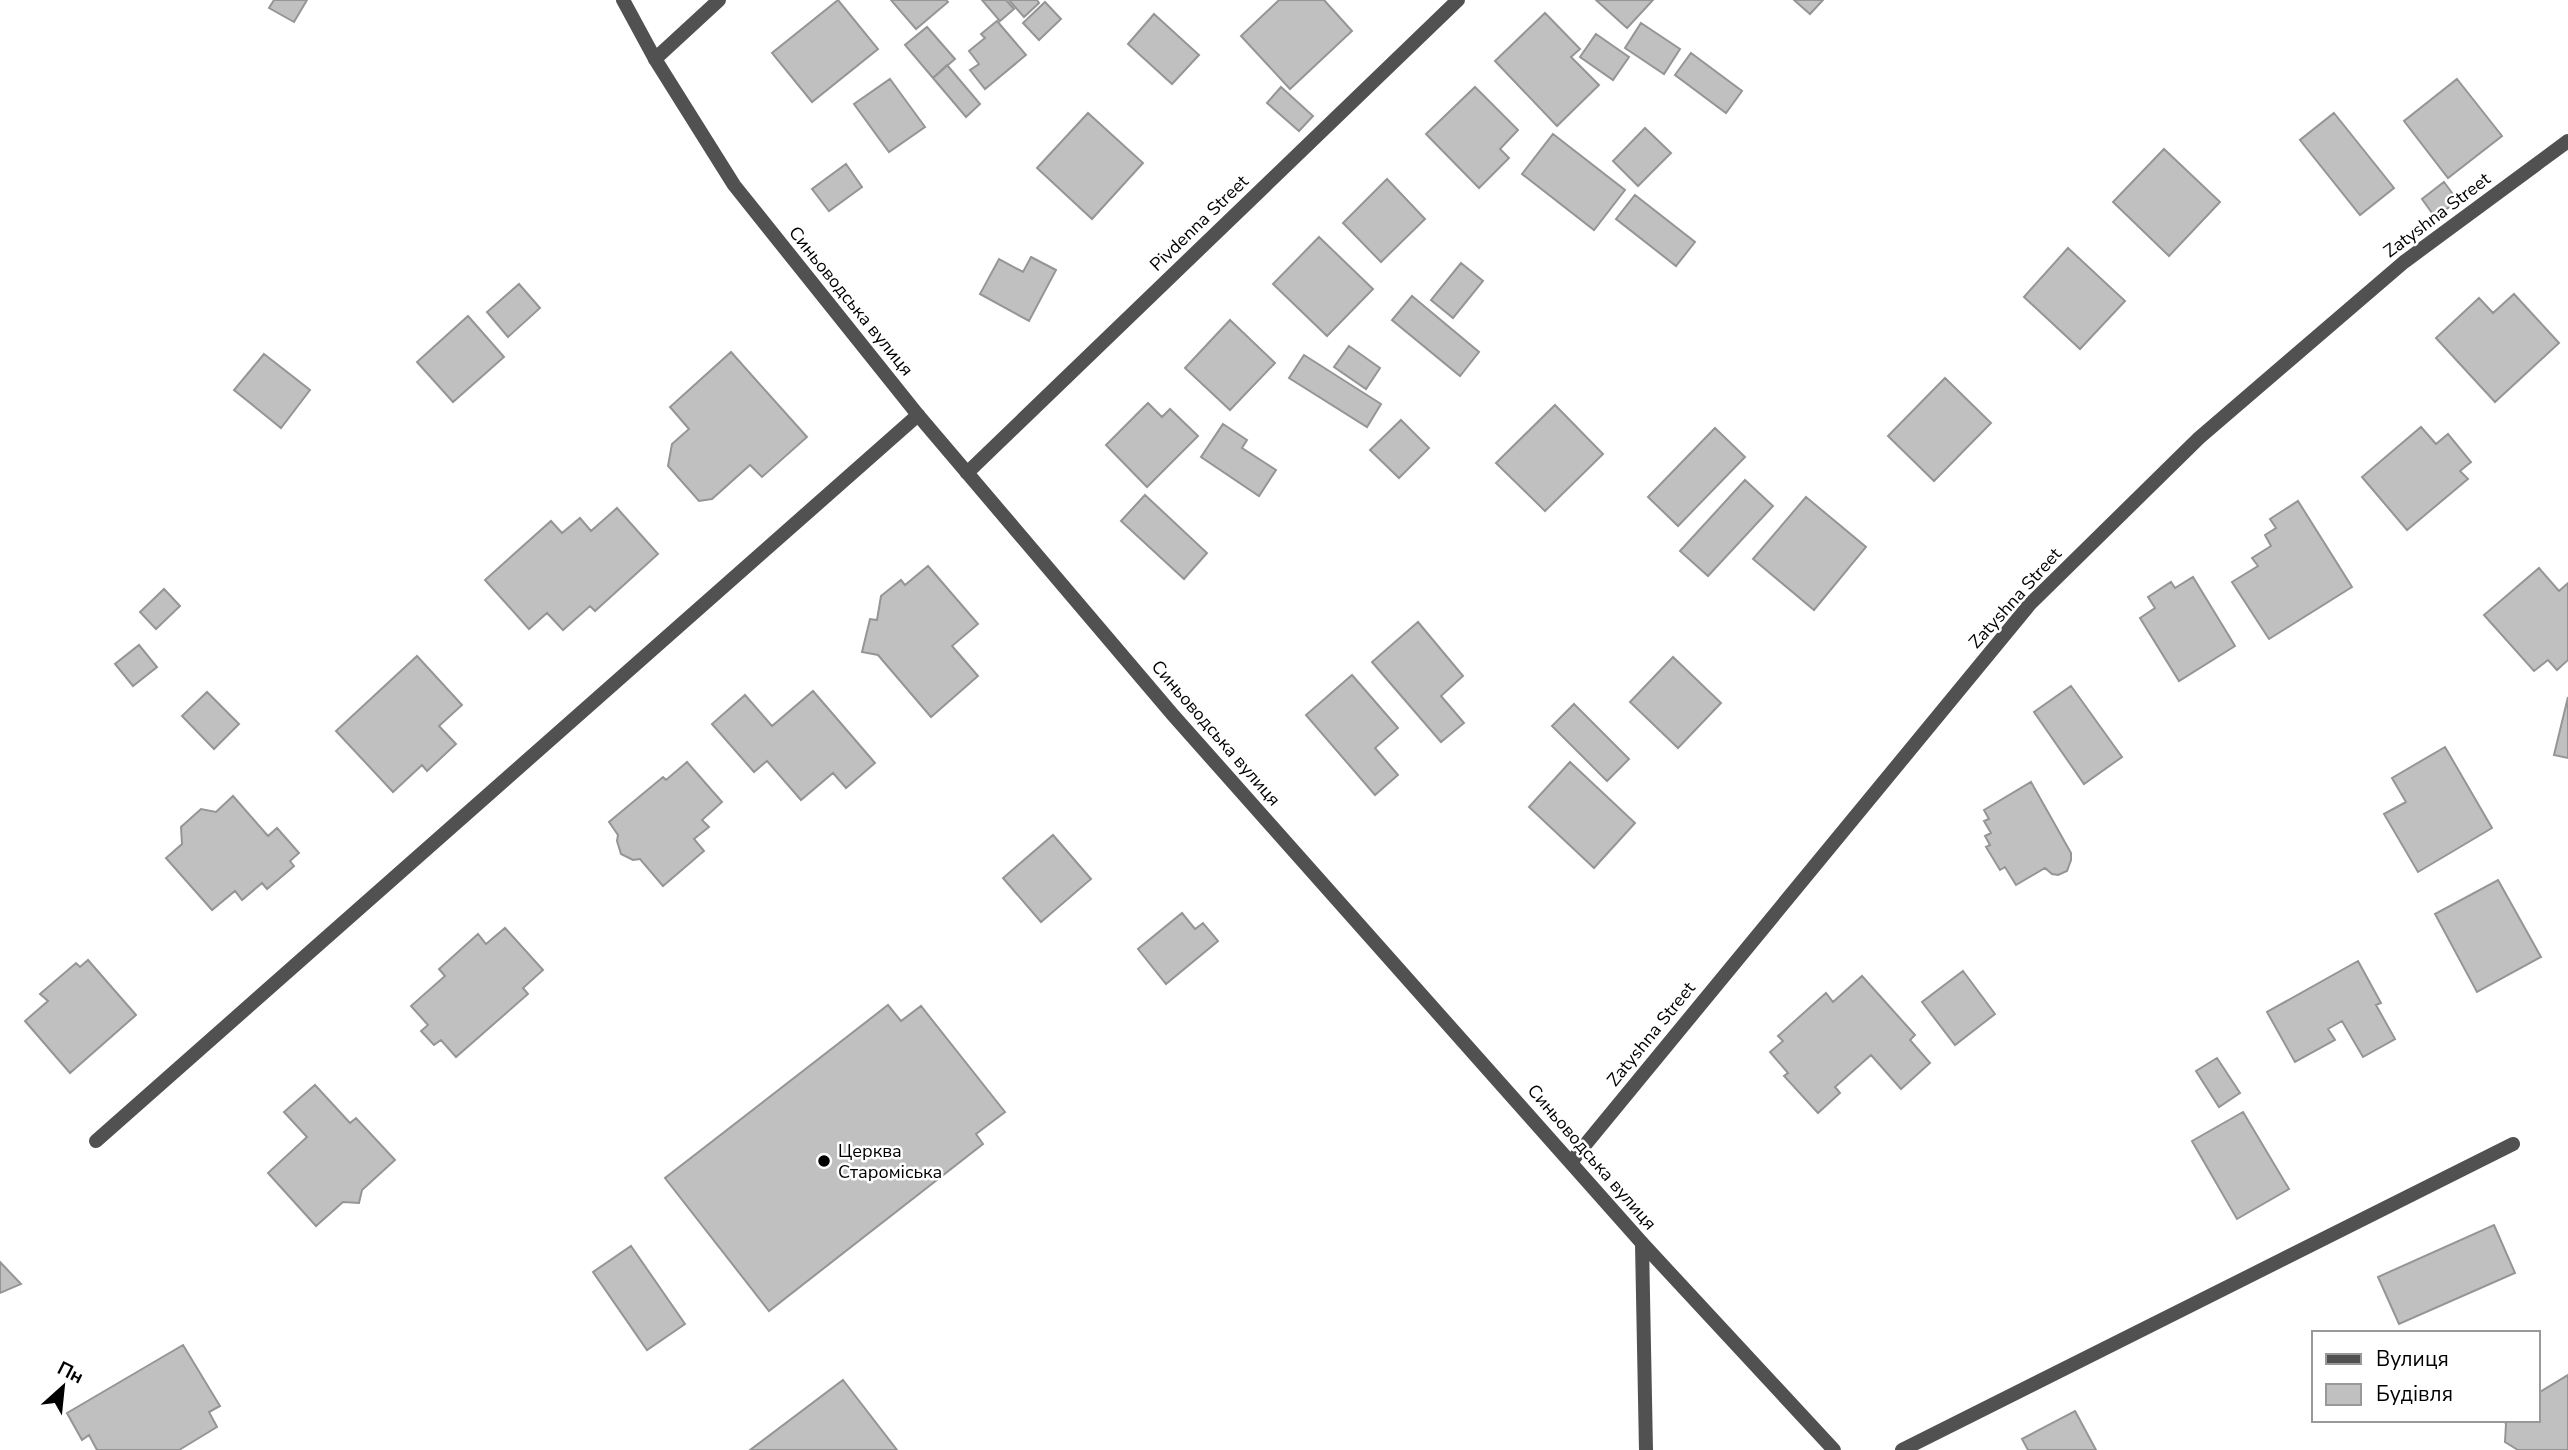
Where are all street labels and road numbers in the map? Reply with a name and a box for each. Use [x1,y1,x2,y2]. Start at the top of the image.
street label: Zatyshna Street [2379,167,2496,263]
street label: Pivdenna Street [1144,169,1254,276]
street label: Синьоводська вулиця [783,221,919,381]
street label: Zatyshna Street [1963,542,2067,654]
street label: Синьоводська вулиця [1146,655,1286,811]
street label: Zatyshna Street [1601,976,1701,1091]
street label: Синьоводська вулиця [1522,1079,1662,1235]

